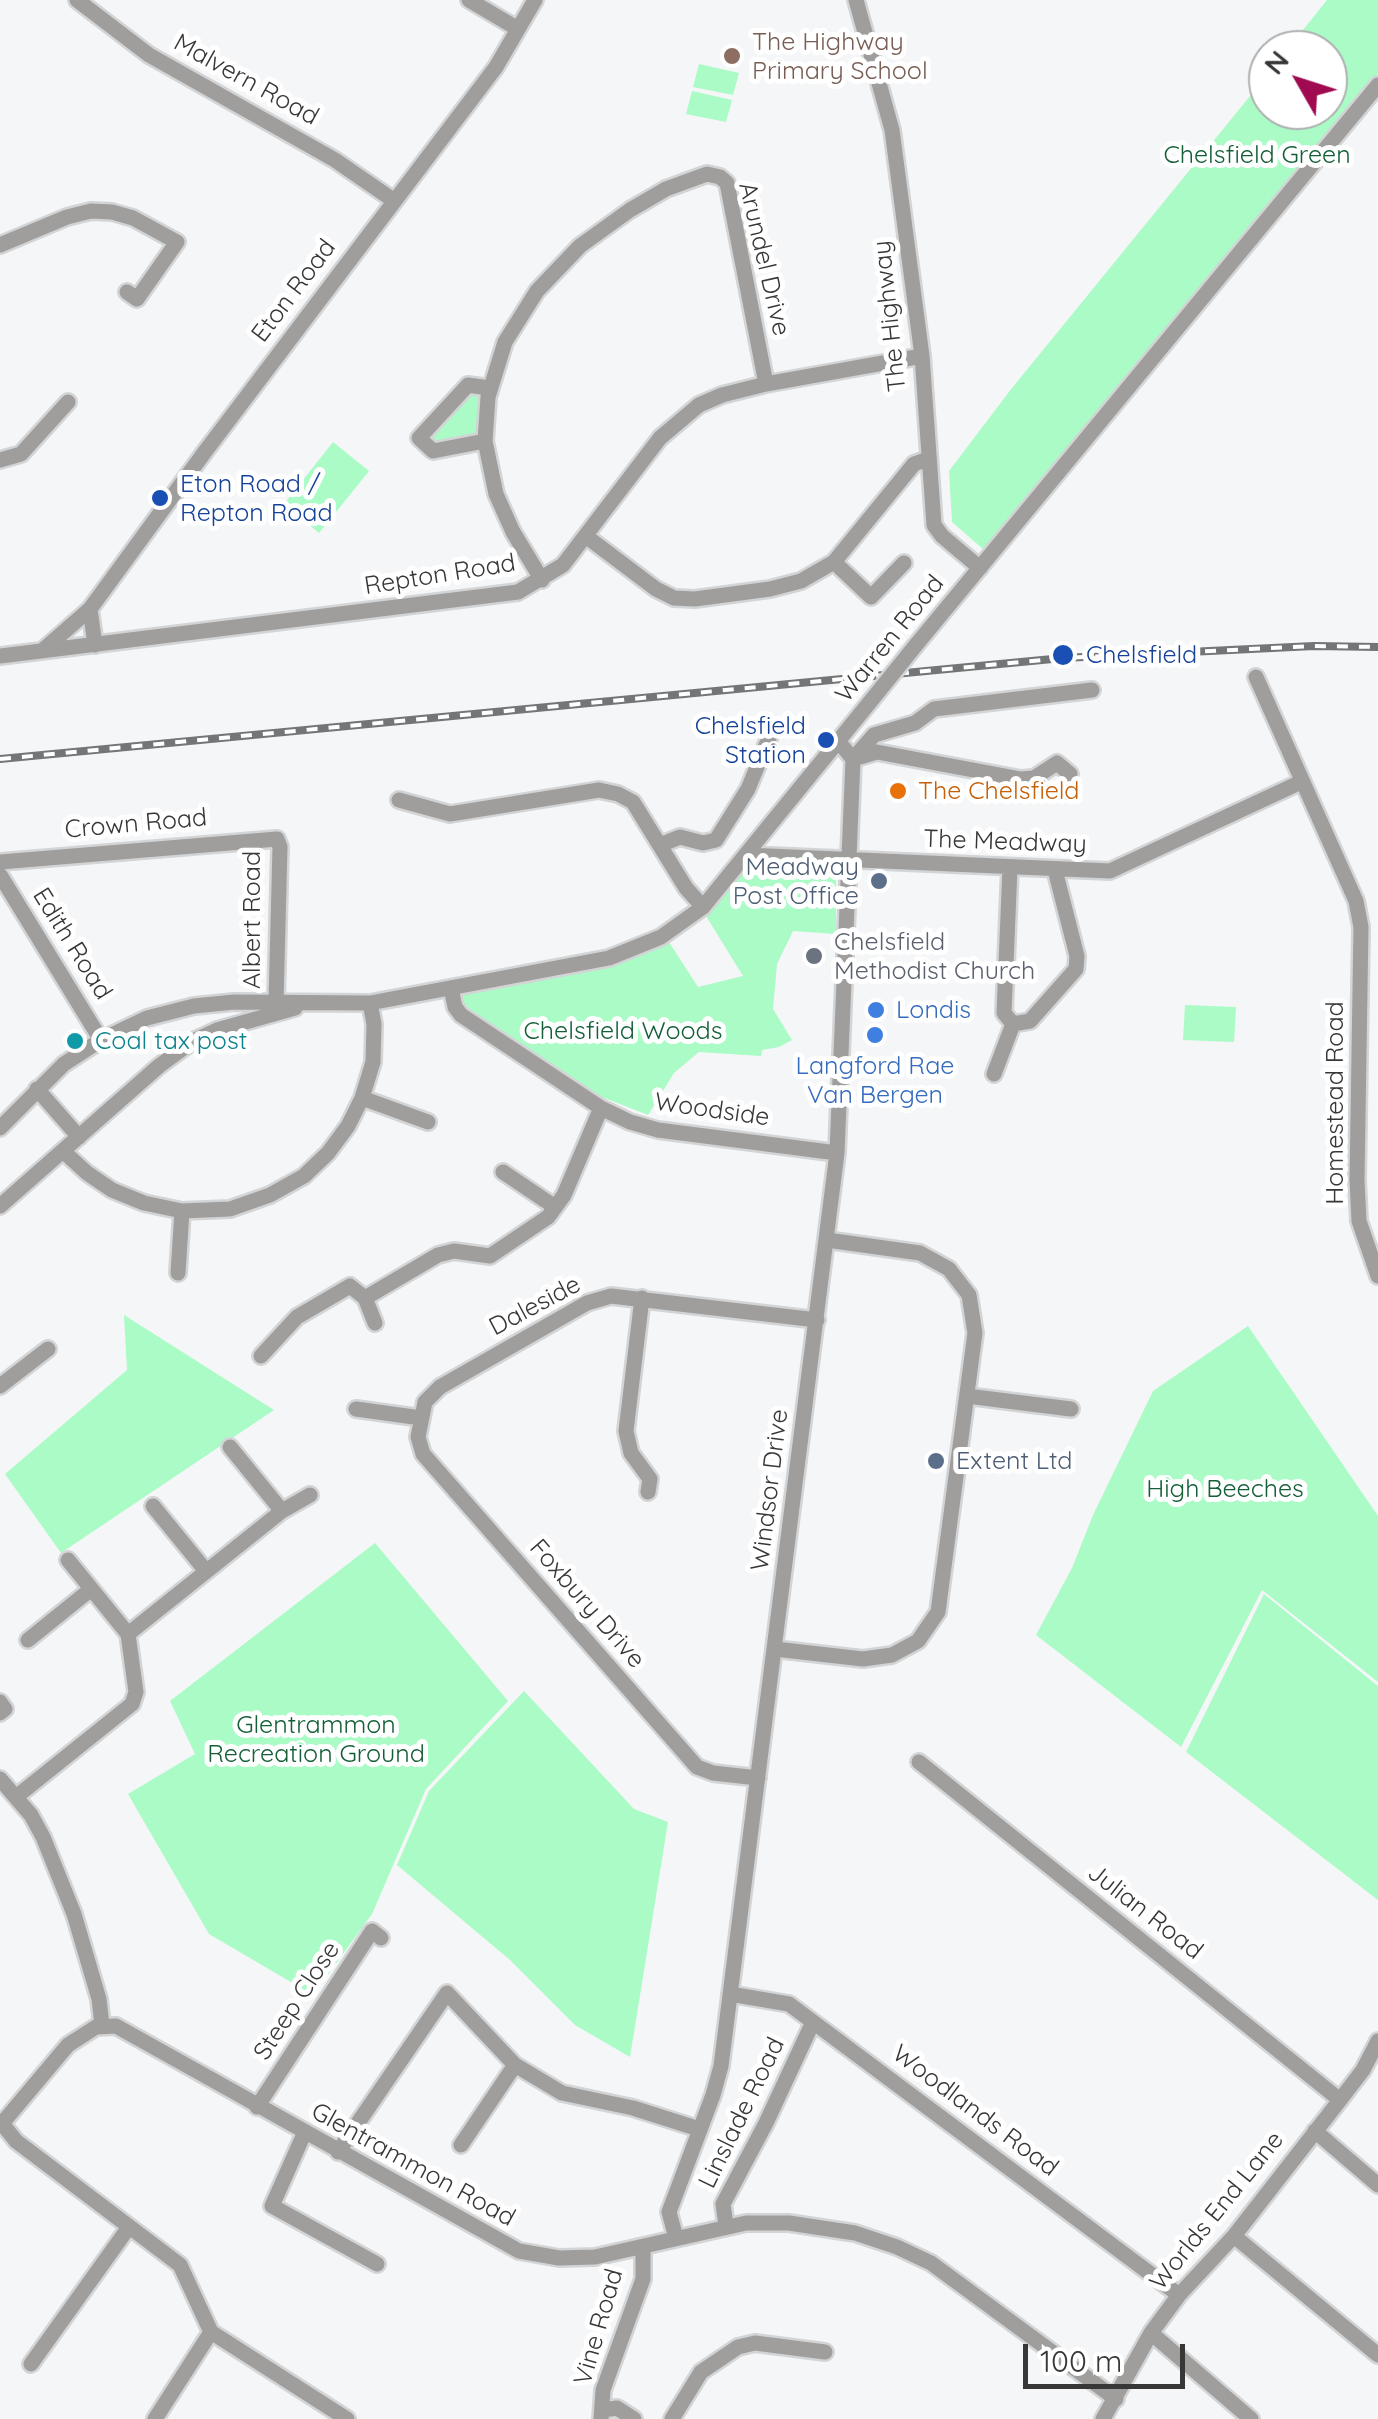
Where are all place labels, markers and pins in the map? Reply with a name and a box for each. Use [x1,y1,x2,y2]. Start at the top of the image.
place label: The Highway Primary School [752,27,928,86]
marker: The Highway Primary School [721,45,743,67]
place label: Eton Road / Repton Road [180,469,333,528]
marker: Eton Road / Repton Road [149,487,171,509]
place label: Chelsfield [1086,640,1197,670]
marker: Chelsfield [1050,642,1076,668]
place label: Chelsfield Station [695,711,806,770]
marker: Chelsfield Station [815,729,837,751]
place label: The Chelsfield [918,776,1079,806]
marker: The Chelsfield [887,780,909,802]
place label: Meadway Post Office [733,852,859,911]
marker: Meadway Post Office [868,870,890,892]
place label: Chelsfield Methodist Church [834,927,1035,986]
marker: Chelsfield Methodist Church [803,945,825,967]
place label: Londis [896,995,971,1025]
marker: Londis [865,999,887,1021]
marker: Langford Rae Van Bergen [864,1024,886,1046]
place label: Coal tax post [95,1026,247,1056]
marker: Coal tax post [64,1030,86,1052]
place label: Langford Rae Van Bergen [796,1051,954,1110]
place label: Extent Ltd [956,1446,1072,1476]
marker: Extent Ltd [925,1450,947,1472]

